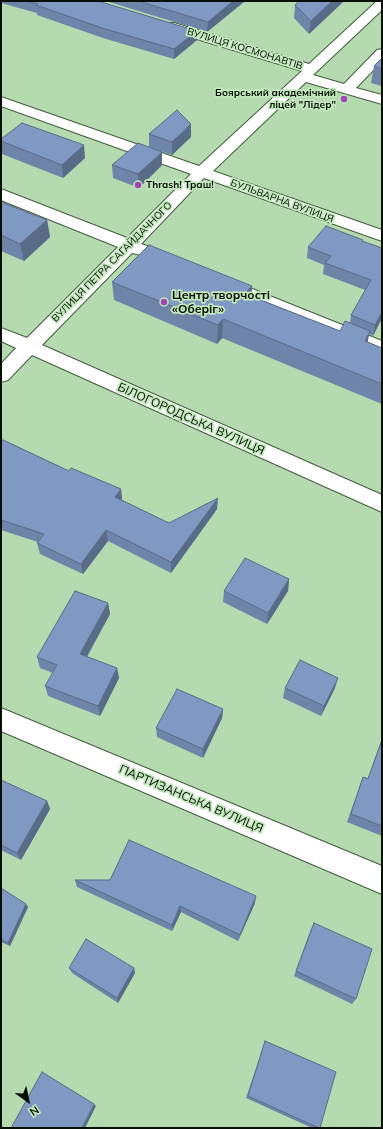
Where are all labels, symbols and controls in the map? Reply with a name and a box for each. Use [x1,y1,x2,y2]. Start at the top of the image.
street label: ВУЛИЦЯ КОСМОНАВТІВ [186,26,304,72]
place label: Боярський академічний ліцей "Лідер" [215,87,336,110]
marker: Боярський академічний ліцей "Лідер" [339,94,349,104]
street label: БУЛЬВАРНА ВУЛИЦЯ [229,177,335,225]
place label: Thrash! Траш! [146,179,214,191]
marker: Thrash! Траш! [133,180,143,190]
street label: ВУЛИЦЯ ПЕТРА САГАЙДАЧНОГО [49,199,175,325]
place label: Центр творчості «Оберіг» [172,288,270,316]
marker: Центр творчості «Оберіг» [159,297,169,307]
street label: БІЛОГОРОДСЬКА ВУЛИЦЯ [115,380,267,458]
street label: ПАРТИЗАНСЬКА ВУЛИЦЯ [117,762,265,836]
north arrow [8,1081,48,1121]
text: N [27,1103,42,1119]

